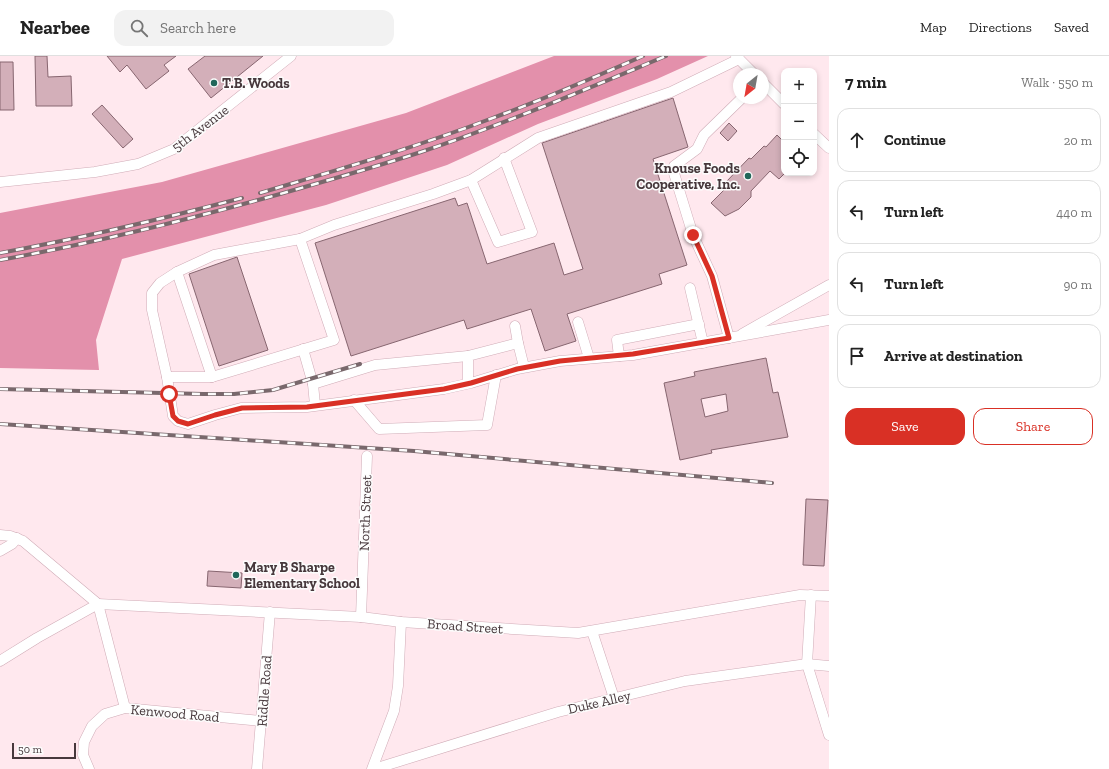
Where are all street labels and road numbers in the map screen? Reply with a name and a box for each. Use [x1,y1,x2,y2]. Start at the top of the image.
street label: 5th Avenue [168,101,233,155]
street label: North Street [356,474,375,551]
street label: Broad Street [426,615,504,638]
street label: Riddle Road [254,654,275,727]
street label: Duke Alley [566,687,633,718]
street label: Kenwood Road [130,701,220,726]

